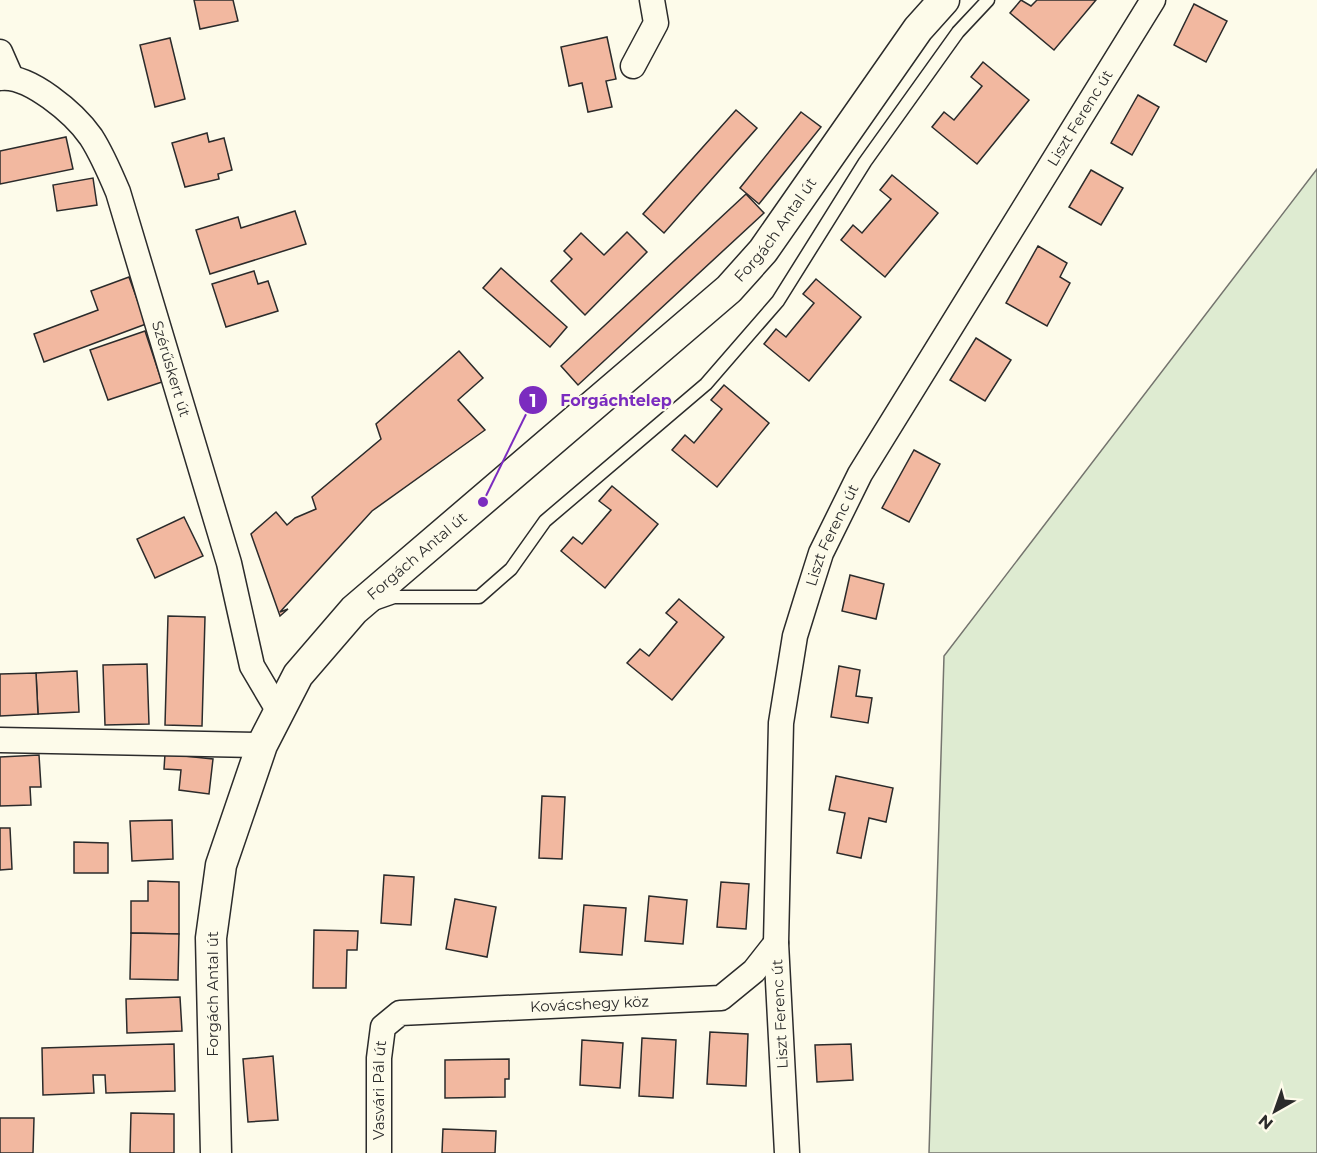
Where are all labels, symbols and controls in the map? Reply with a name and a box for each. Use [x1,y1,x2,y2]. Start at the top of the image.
street label: Liszt Ferenc út [1043,66,1117,169]
street label: Forgách Antal út [730,174,820,286]
street label: Szérűskert út [148,318,195,419]
callout: Forgáchtelep [518,383,683,417]
text: 1 [529,390,537,412]
text: Forgáchtelep [560,391,672,410]
street label: Liszt Ferenc út [801,481,862,588]
street label: Forgách Antal út [363,508,471,604]
street label: Forgách Antal út [203,931,222,1057]
street label: Liszt Ferenc út [767,959,792,1069]
street label: Kovácshegy köz [530,991,650,1016]
street label: Vasvári Pál út [369,1039,390,1140]
north arrow [1245,1081,1305,1141]
text: N [1255,1111,1277,1134]

